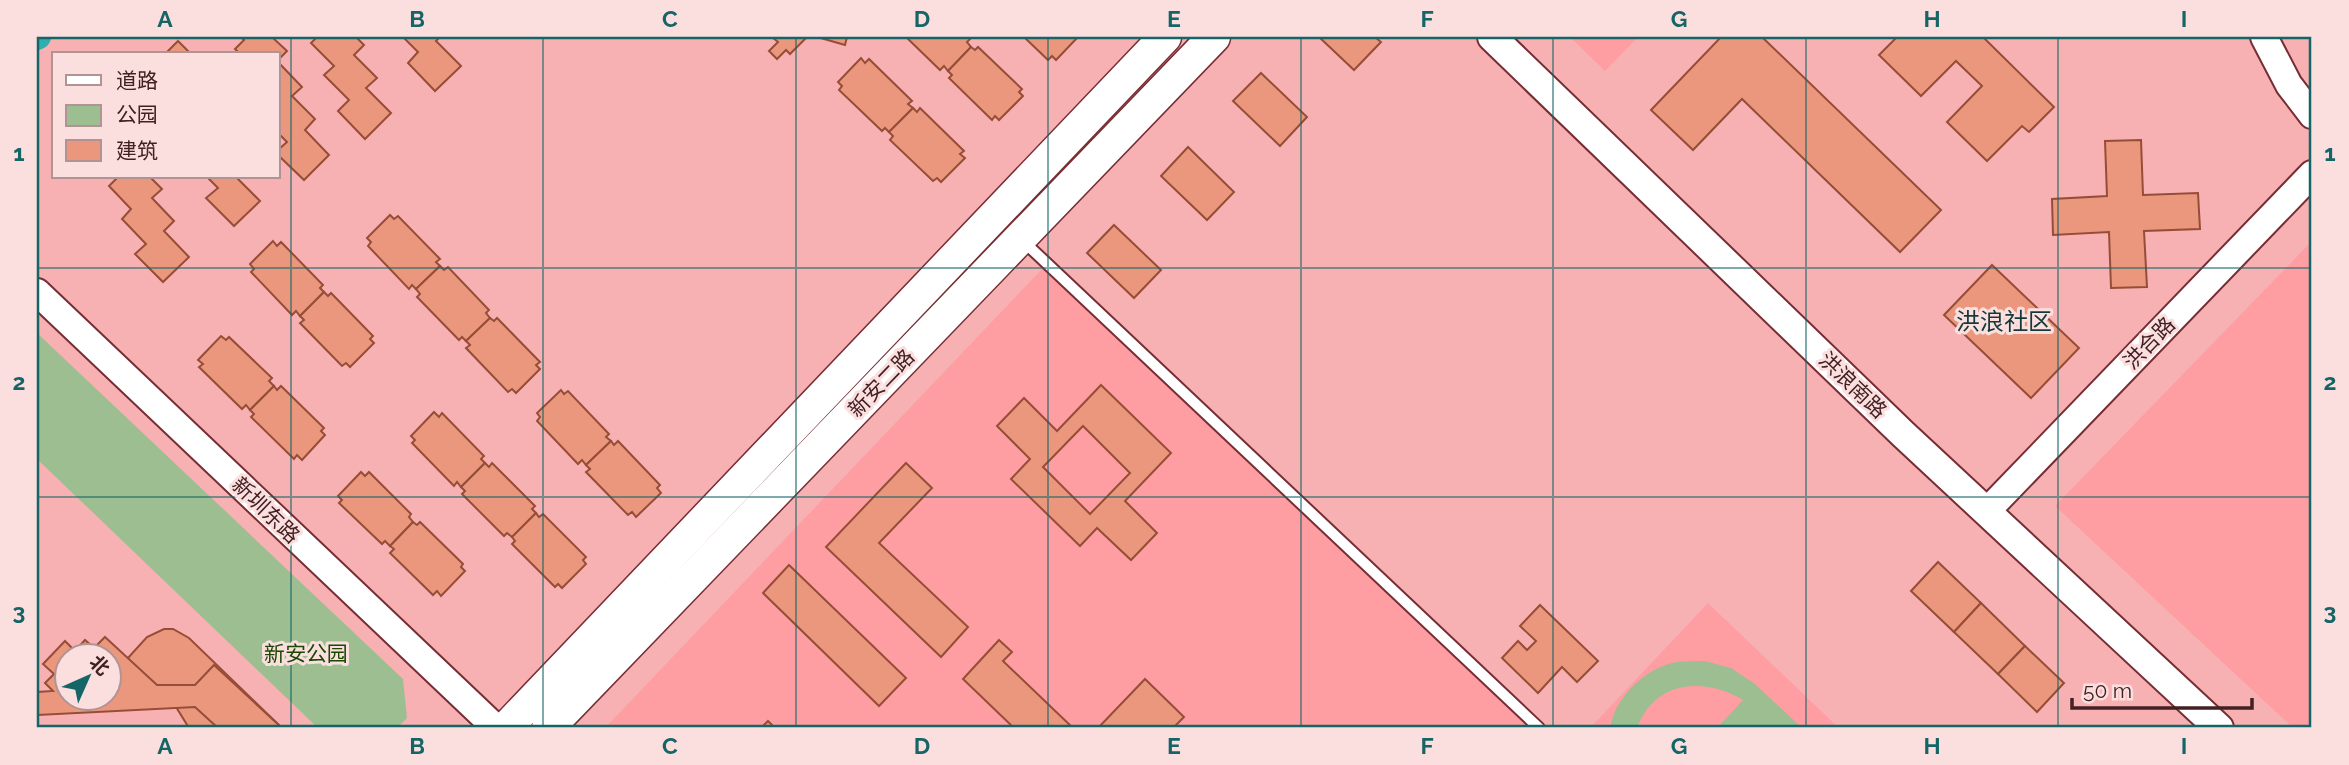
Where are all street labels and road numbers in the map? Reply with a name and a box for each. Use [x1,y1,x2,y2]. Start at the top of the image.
street label: 洪合路 [2118,312,2180,374]
street label: 新安二路 [843,344,919,422]
street label: 洪浪南路 [1814,347,1892,423]
street label: 新圳东路 [227,472,305,548]

